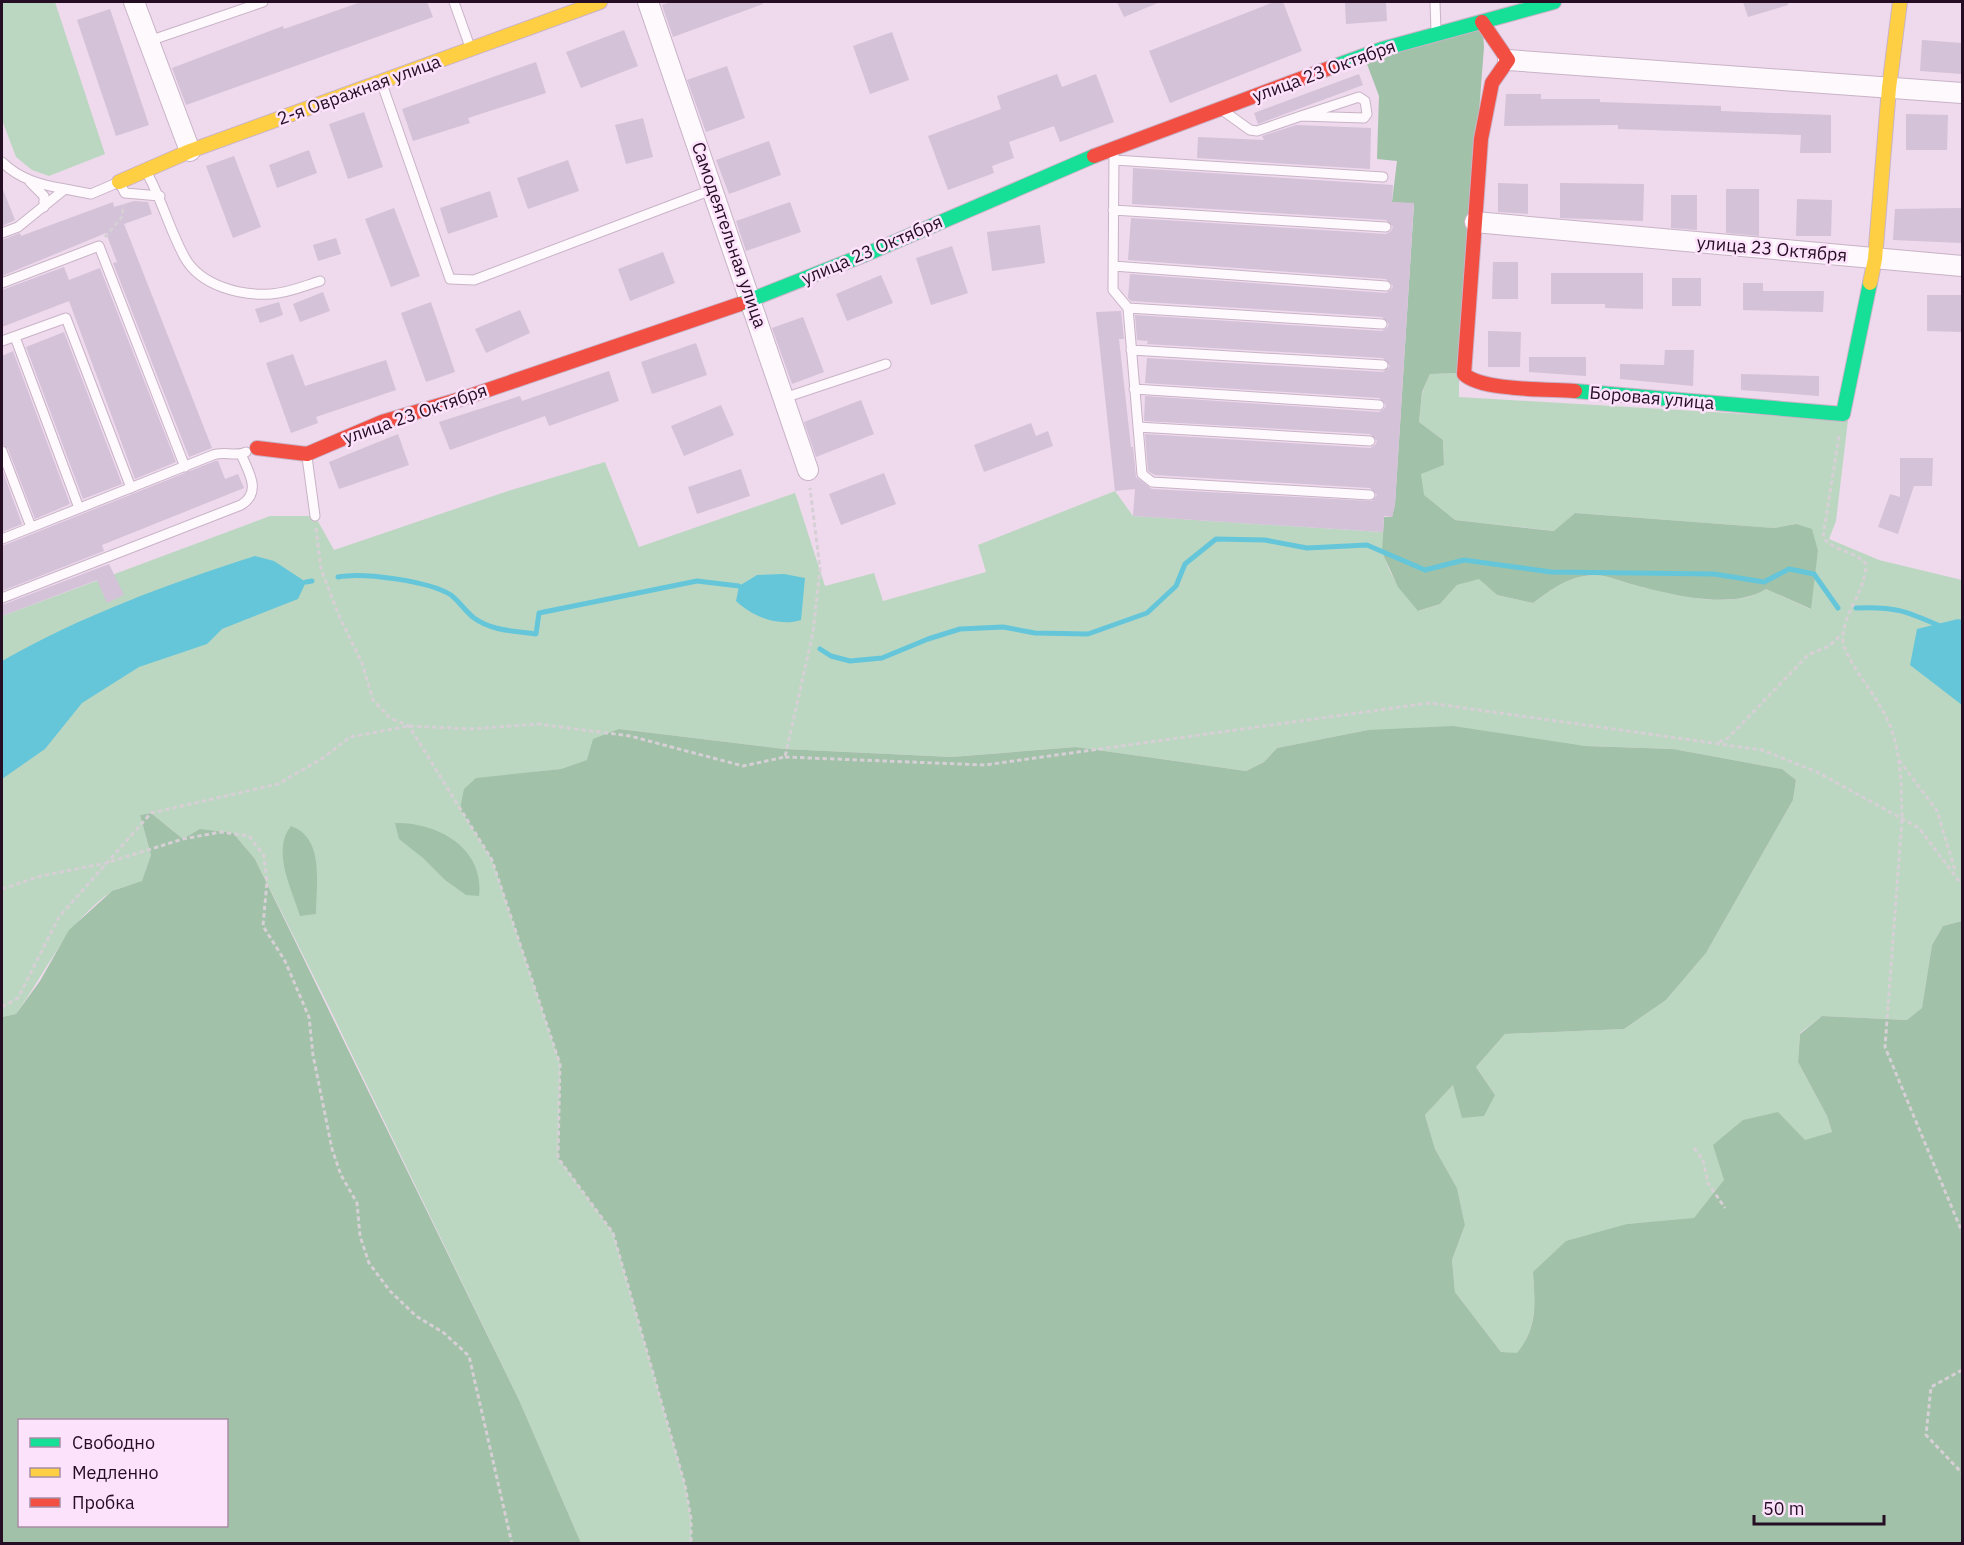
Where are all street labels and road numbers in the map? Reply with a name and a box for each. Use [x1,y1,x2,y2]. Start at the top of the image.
street label: улица 23 Октября [1249,34,1399,107]
street label: 2-я Овражная улица [274,49,444,130]
street label: Самодеятельная улица [687,139,772,331]
street label: улица 23 Октября [798,209,946,290]
street label: улица 23 Октября [1696,230,1848,267]
street label: улица 23 Октября [340,378,490,449]
street label: Боровая улица [1589,381,1716,414]

